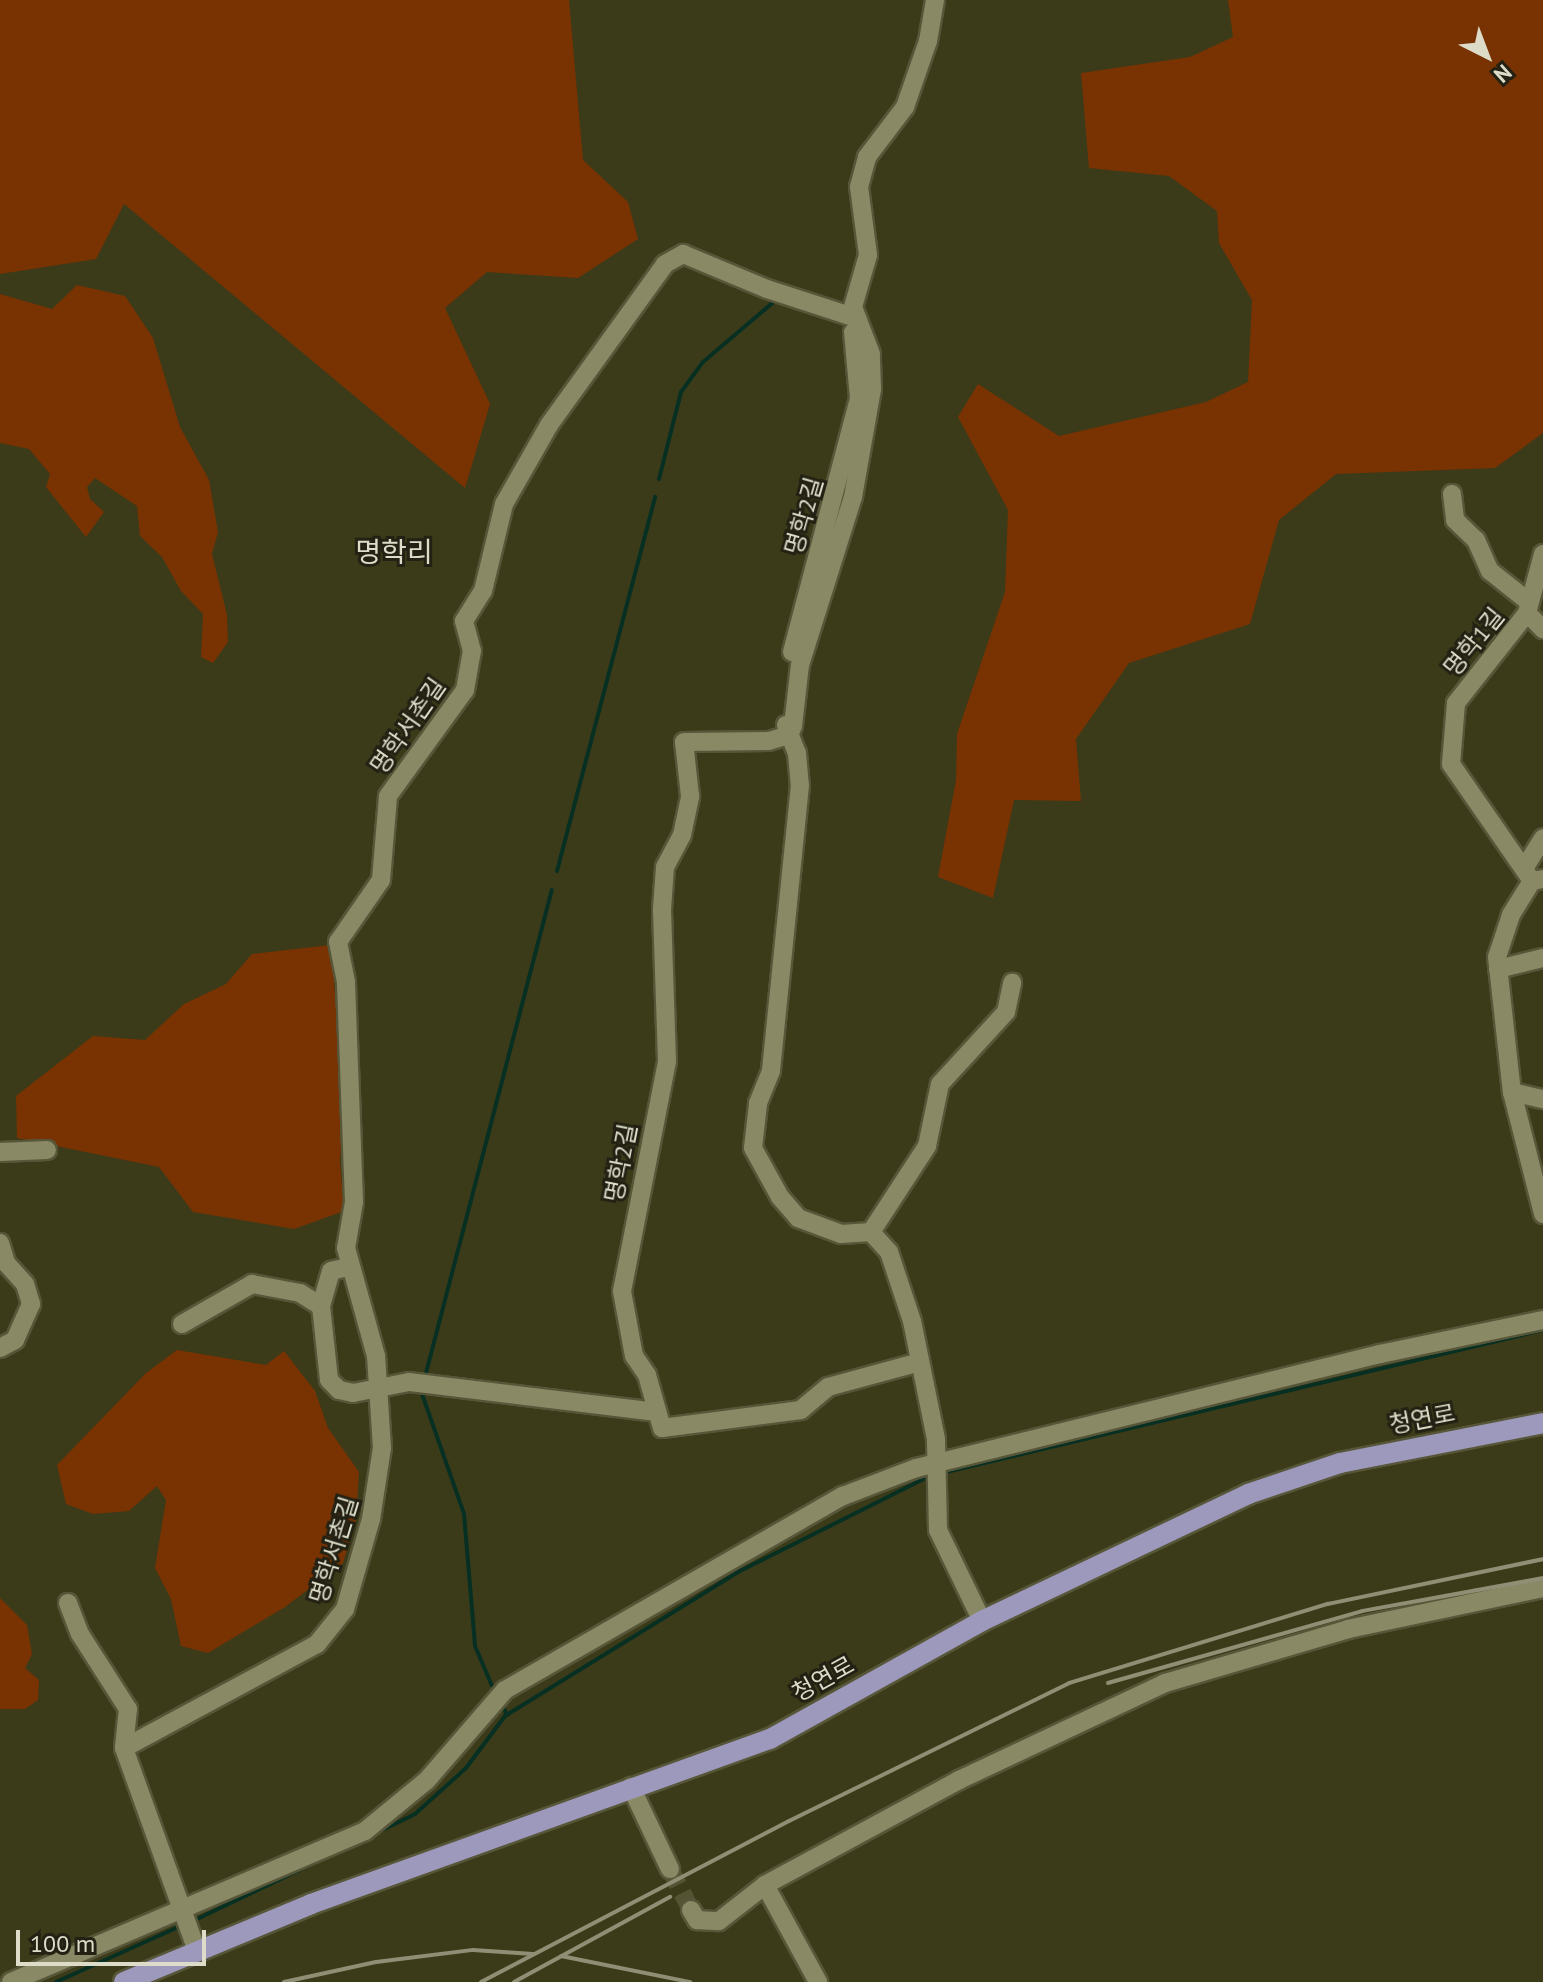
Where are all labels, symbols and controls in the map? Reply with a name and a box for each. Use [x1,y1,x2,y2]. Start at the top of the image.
north arrow [1447,16,1527,96]
text: N [1488,59,1518,89]
street label: 명학2길 [779,474,829,558]
district label: 명학리 [355,535,433,569]
street label: 명학1길 [1438,602,1510,682]
street label: 명학서촌길 [365,673,451,779]
street label: 명학2길 [599,1121,643,1205]
street label: 청연로 [1387,1399,1457,1439]
street label: 명학서촌길 [304,1493,364,1607]
street label: 청연로 [787,1650,859,1708]
scale bar [20,1914,210,1964]
text: 100 m [30,1928,95,1959]

